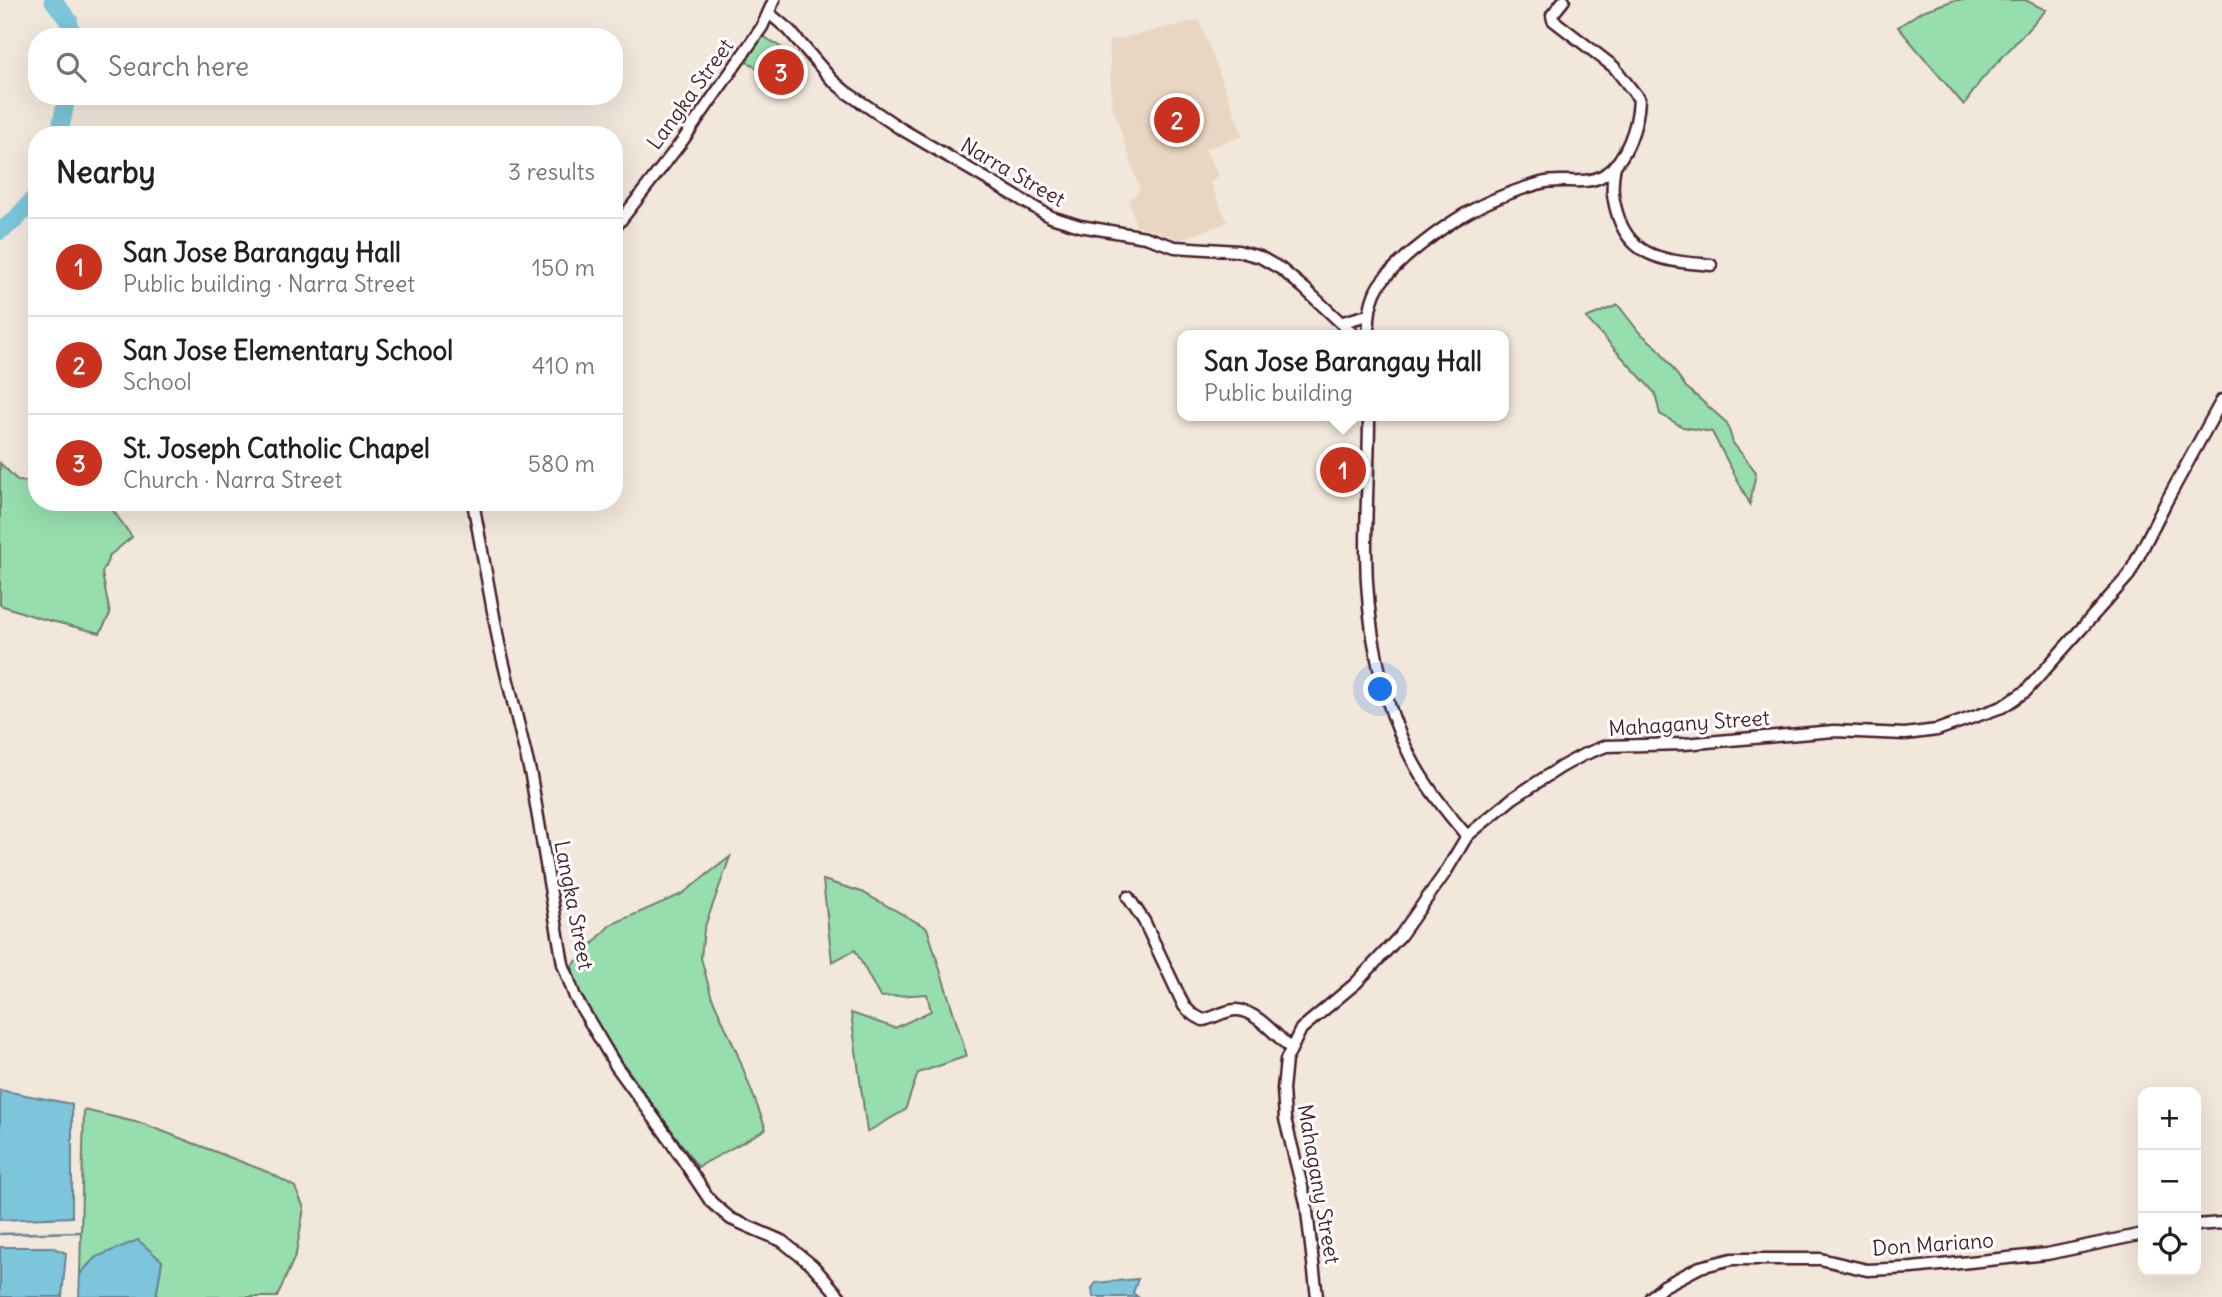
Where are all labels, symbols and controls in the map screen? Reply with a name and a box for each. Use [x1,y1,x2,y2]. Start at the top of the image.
search box [28,28,623,105]
street label: Langka Street [641,33,739,155]
pin: 3 [758,46,804,98]
icon: search [52,48,90,86]
text: Search here [108,50,249,83]
pin: 2 [1154,94,1200,146]
street label: Narra Street [956,131,1070,213]
text: Nearby [56,153,156,191]
text: 3 results [508,157,595,186]
text: San Jose Barangay Hall [123,236,401,269]
text: 1 [74,253,84,282]
text: 150 m [532,253,595,282]
text: Public building · Narra Street [123,269,415,298]
popup [1177,330,1509,421]
text: San Jose Elementary School [123,334,453,367]
text: San Jose Barangay Hall [1204,345,1482,378]
text: 2 [73,351,85,380]
text: 410 m [532,351,595,380]
text: School [123,367,192,396]
text: Public building [1204,378,1353,407]
text: St. Joseph Catholic Chapel [123,432,430,465]
pin: 1 [1320,444,1366,496]
text: 3 [72,449,86,478]
text: 580 m [528,449,595,478]
text: Church · Narra Street [123,465,342,494]
your location [1363,672,1397,706]
street label: Mahagany Street [1607,704,1771,742]
street label: Langka Street [548,838,600,972]
map controls [2138,1087,2201,1276]
button: + [2138,1087,2201,1150]
street label: Mahagany Street [1292,1102,1346,1266]
button: − [2138,1150,2201,1213]
button: locate [2138,1213,2201,1276]
street label: Don Mariano [1871,1226,1995,1262]

